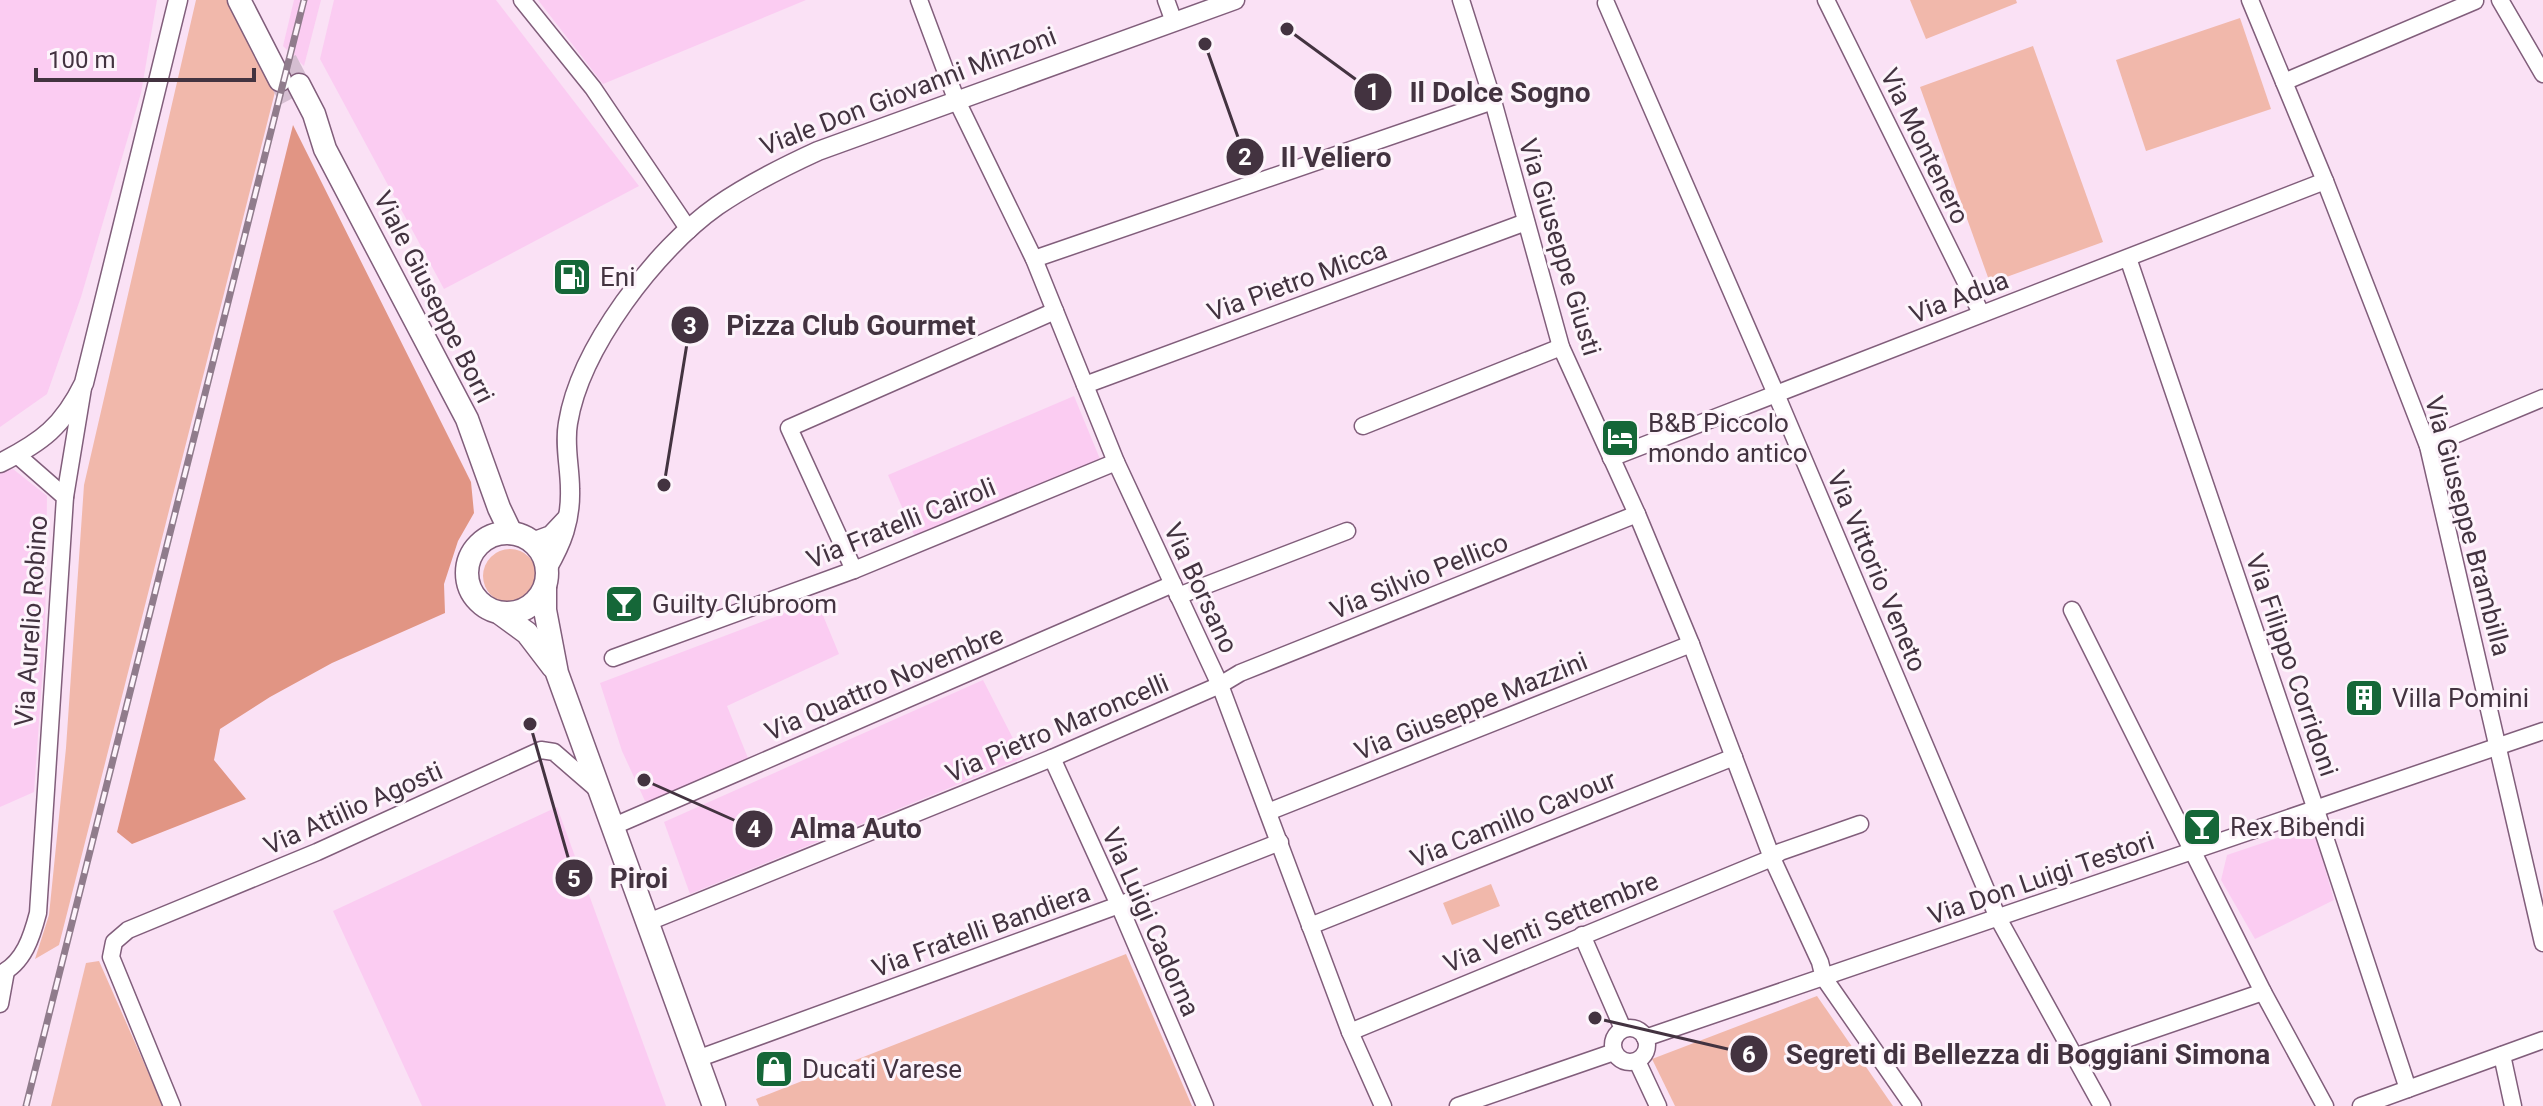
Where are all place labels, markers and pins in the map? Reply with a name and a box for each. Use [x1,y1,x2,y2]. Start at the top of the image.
callout: Il Dolce Sogno [1353,66,1606,118]
callout: Il Veliero [1225,131,1408,183]
fuel station icon: Eni [551,256,593,298]
place label: Eni [600,262,635,292]
callout: Pizza Club Gourmet [670,299,992,351]
place label: B&B Piccolo mondo antico [1648,408,1808,468]
hotel icon: B&B Piccolo mondo antico [1599,417,1641,459]
bar icon: Guilty Clubroom [603,583,645,625]
place label: Guilty Clubroom [652,589,837,619]
building icon: Villa Pomini [2343,677,2385,719]
place label: Villa Pomini [2392,683,2529,713]
callout: Alma Auto [734,803,938,855]
bar icon: Rex Bibendi [2181,806,2223,848]
place label: Rex Bibendi [2230,812,2365,842]
callout: Piroi [554,852,685,904]
callout: Segreti di Bellezza di Boggiani Simona [1729,1028,2286,1080]
shop icon: Ducati Varese [753,1048,795,1090]
place label: Ducati Varese [802,1054,962,1084]

